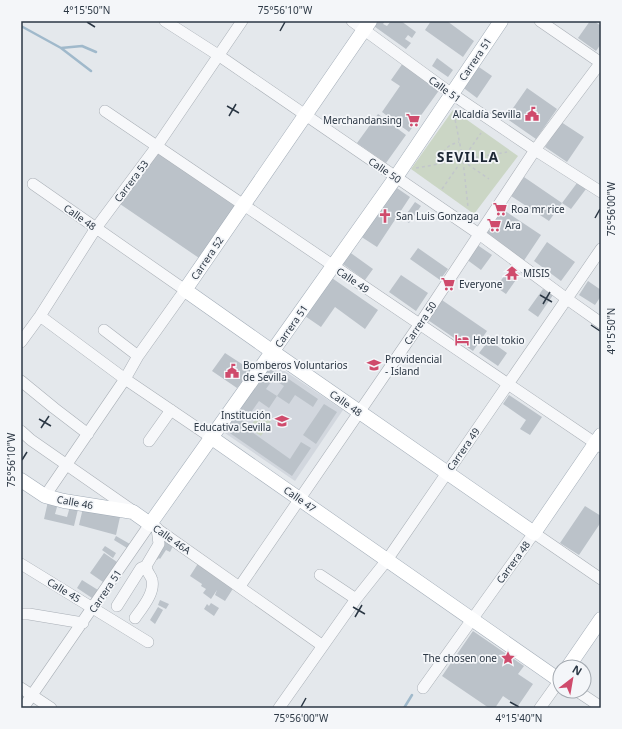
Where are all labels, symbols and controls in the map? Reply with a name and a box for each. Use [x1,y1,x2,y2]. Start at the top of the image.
text: 4°15'50"N [64,3,110,17]
text: 75°56'10"W [258,3,313,17]
street label: Carrera 51 [455,35,495,83]
street label: Calle 51 [426,73,464,105]
public building icon: Alcaldía Sevilla [524,106,540,122]
place label: Alcaldía Sevilla [453,107,521,121]
supermarket icon: Merchandansing [405,112,421,128]
place label: Merchandansing [323,113,402,127]
district label: SEVILLA [437,147,499,166]
street label: Calle 50 [366,154,404,186]
street label: Carrera 53 [111,157,152,205]
text: 75°56'00"W [604,181,618,236]
street label: Calle 48 [61,201,99,233]
supermarket icon: Roa mr rice [492,201,508,217]
place label: Roa mr rice [511,202,565,216]
church icon: San Luis Gonzaga [377,208,393,224]
place label: San Luis Gonzaga [396,209,479,223]
supermarket icon: Ara [486,217,502,233]
place label: Ara [505,218,521,232]
street label: Carrera 52 [187,233,227,282]
street label: Calle 49 [334,264,372,296]
temple icon: MISIS [504,265,520,281]
place label: MISIS [523,266,550,280]
supermarket icon: Everyone [440,276,456,292]
place label: Everyone [459,277,503,291]
street label: Carrera 50 [400,298,440,347]
street label: Carrera 51 [271,302,311,350]
text: 4°15'50"N [604,308,618,354]
hotel icon: Hotel tokio [454,332,470,348]
place label: Hotel tokio [473,333,525,347]
place label: Providencial - Island [385,352,442,378]
school or university icon: Providencial - Island [366,357,382,373]
place label: Bomberos Voluntarios de Sevilla [243,358,348,384]
public building icon: Bomberos Voluntarios de Sevilla [224,363,240,379]
street label: Calle 48 [327,387,365,419]
place label: Institución Educativa Sevilla [194,408,271,434]
school or university icon: Institución Educativa Sevilla [274,413,290,429]
street label: Carrera 49 [443,425,483,473]
text: 75°56'10"W [4,432,18,487]
street label: Calle 47 [281,483,319,515]
street label: Calle 46 [56,492,95,512]
street label: Calle 46A [150,521,194,557]
street label: Carrera 48 [493,538,533,586]
street label: Carrera 51 [85,567,125,615]
street label: Calle 45 [45,575,84,606]
place icon: The chosen one [500,650,516,666]
place label: The chosen one [423,651,497,665]
north arrow [552,659,592,699]
text: N [570,661,585,679]
text: 75°56'00"W [274,711,329,725]
text: 4°15'40"N [496,711,542,725]

